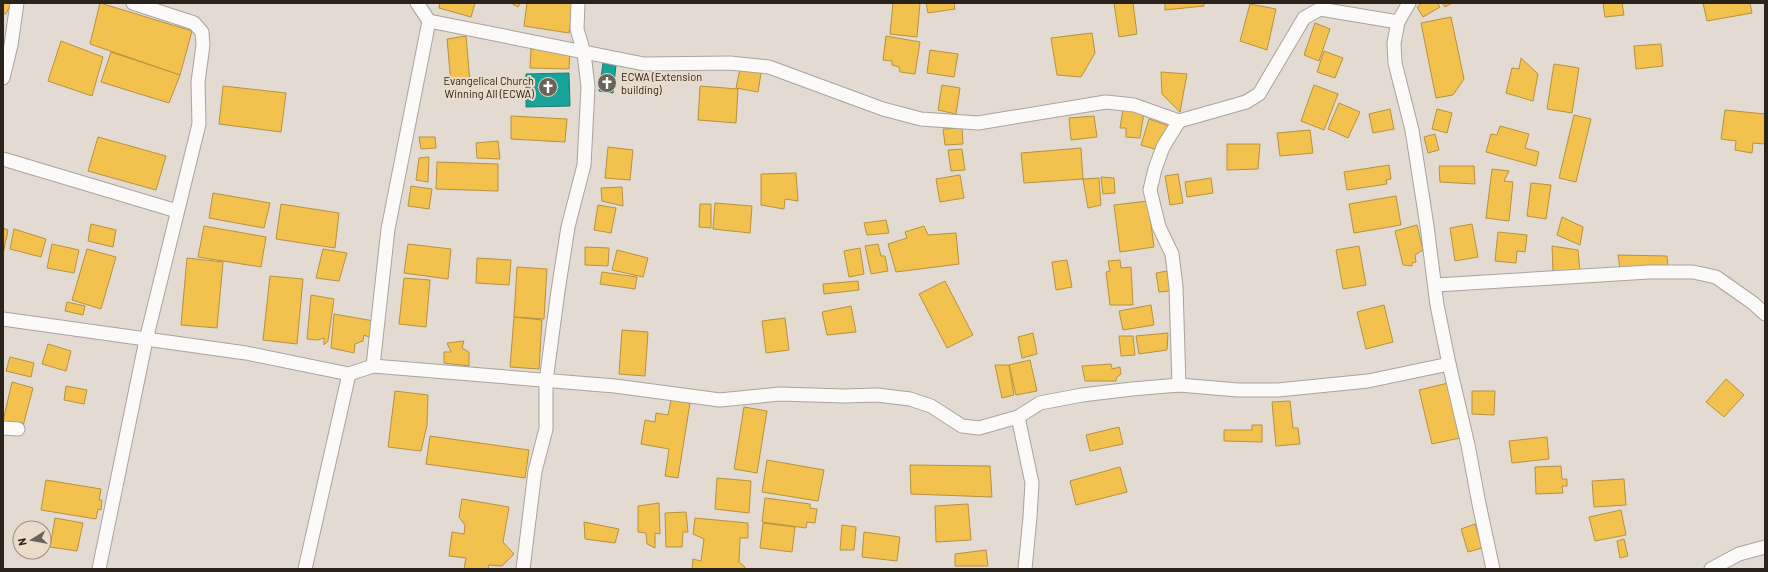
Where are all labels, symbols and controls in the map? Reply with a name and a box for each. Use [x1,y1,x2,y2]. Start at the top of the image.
place label: ECWA (Extension building) [621,70,702,96]
church icon: ECWA (Extension building) [596,72,618,94]
place label: Evangelical Church Winning All (ECWA) [443,74,534,100]
church icon: Evangelical Church Winning All (ECWA) [537,76,559,98]
north arrow [12,520,52,560]
text: N [15,537,29,547]

